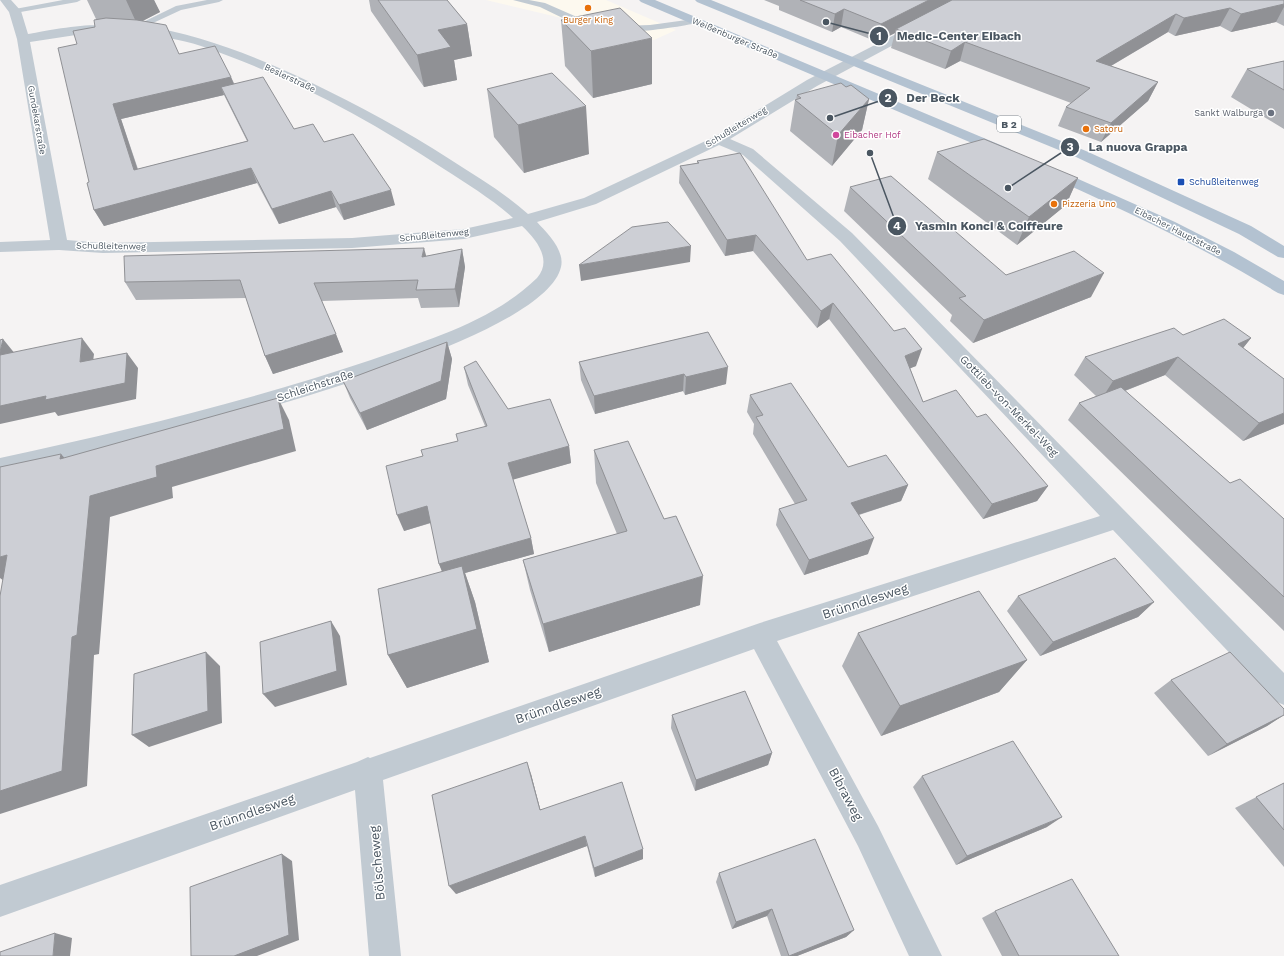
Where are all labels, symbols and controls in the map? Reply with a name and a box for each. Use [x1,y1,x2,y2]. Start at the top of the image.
marker: Burger King [583,3,593,13]
place label: Burger King [563,15,613,25]
street label: Weißenburger Straße [691,15,779,61]
callout: Medic-Center Eibach [869,24,1030,48]
text: 1 [876,29,882,43]
text: Medic-Center Eibach [897,29,1021,43]
street label: Beslerstraße [263,62,317,94]
street label: Gundekarstraße [26,85,48,155]
callout: Der Beck [878,86,968,110]
text: 2 [884,91,892,105]
text: Der Beck [906,91,960,105]
street label: Schußleitenweg [704,105,769,149]
place label: Sankt Walburga [1194,108,1263,118]
marker: Sankt Walburga [1266,108,1276,118]
road number: B 2 [997,116,1021,132]
marker: Satoru [1081,124,1091,134]
place label: Satoru [1094,124,1123,134]
marker: Eibacher Hof [831,130,841,140]
place label: Eibacher Hof [844,130,901,140]
callout: La nuova Grappa [1060,135,1195,159]
text: 3 [1066,140,1074,154]
text: La nuova Grappa [1089,140,1188,154]
marker: Schußleitenweg [1176,177,1186,187]
place label: Schußleitenweg [1189,177,1259,187]
marker: Pizzeria Uno [1049,199,1059,209]
place label: Pizzeria Uno [1062,199,1116,209]
street label: Eibacher Hauptstraße [1133,205,1223,257]
callout: Yasmin Konci & Coiffeure [887,214,1071,238]
text: 4 [893,219,901,233]
text: Yasmin Konci & Coiffeure [915,219,1063,233]
street label: Schußleitenweg [399,226,469,244]
street label: Schußleitenweg [76,240,146,252]
street label: Gottlieb-von-Merkel-Weg [957,353,1061,459]
street label: Schleichstraße [275,367,355,405]
street label: Brünndlesweg [820,580,910,622]
street label: Brünndlesweg [513,683,603,727]
street label: Bibraweg [826,765,866,823]
street label: Brünndlesweg [207,790,297,834]
street label: Bölscheweg [366,825,388,901]

